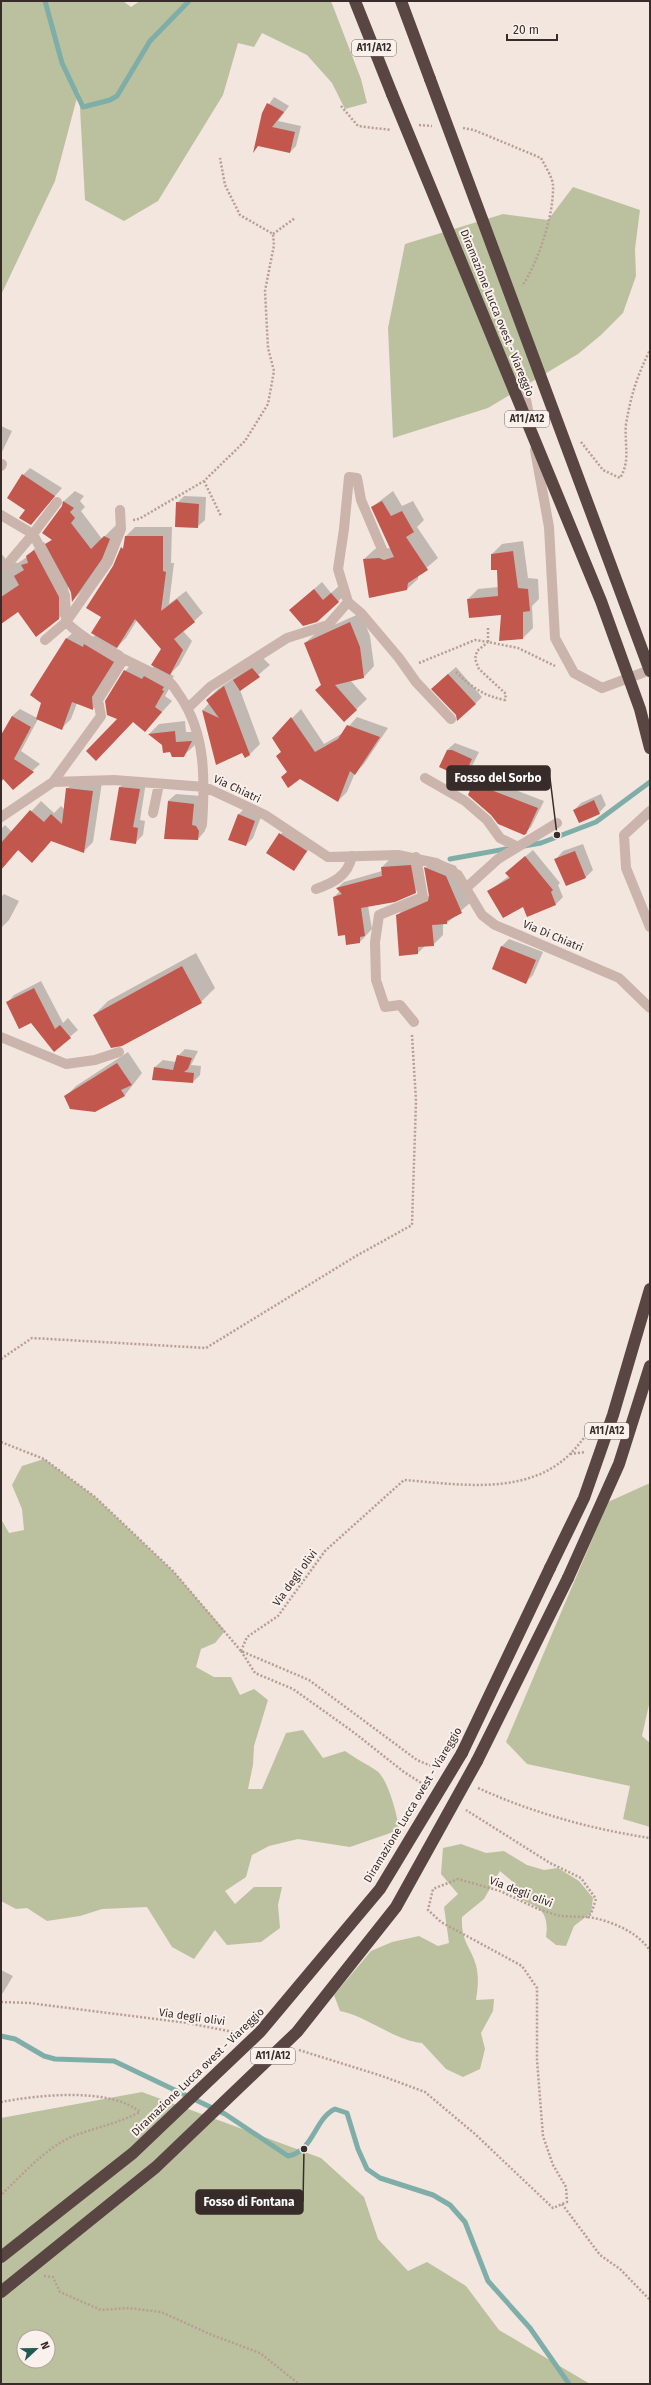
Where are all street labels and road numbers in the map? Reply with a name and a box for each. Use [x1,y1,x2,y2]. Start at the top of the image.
road number: A11/A12 [352,40,396,56]
street label: Diramazione Lucca ovest - Viareggio [457,228,537,398]
road number: A11/A12 [505,411,549,427]
street label: Via Chiatri [211,772,263,806]
street label: Via Di Chiatri [521,917,585,955]
road number: A11/A12 [585,1423,629,1439]
street label: Via degli olivi [270,1547,320,1609]
street label: Diramazione Lucca ovest - Viareggio [361,1725,465,1885]
street label: Via degli olivi [487,1874,555,1910]
street label: Diramazione Lucca ovest - Viareggio [129,2005,267,2139]
street label: Via degli olivi [158,2006,226,2028]
road number: A11/A12 [251,2048,295,2064]

